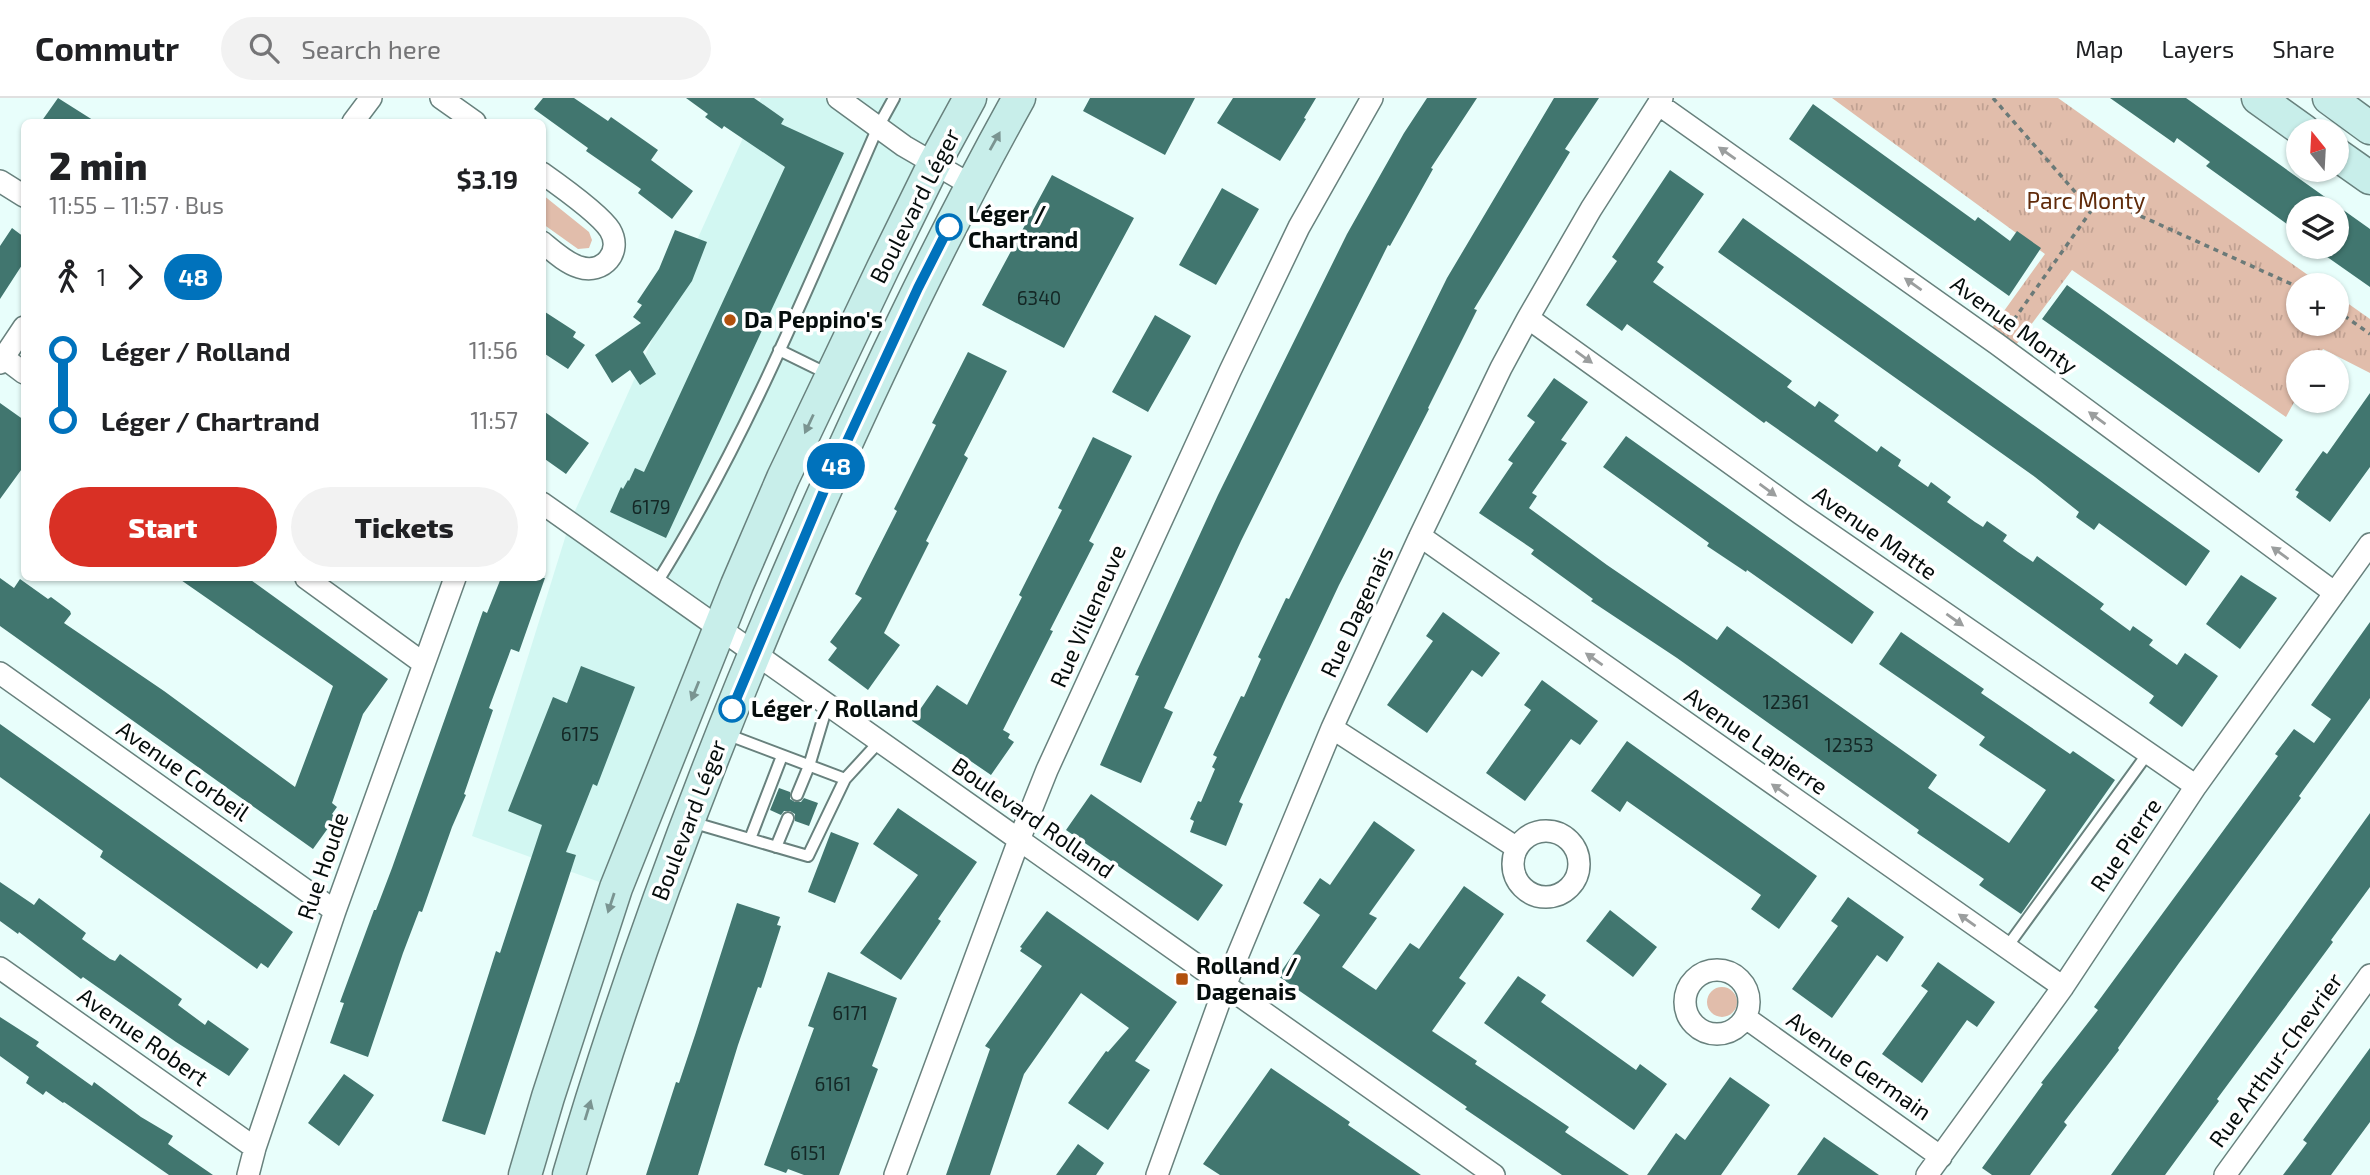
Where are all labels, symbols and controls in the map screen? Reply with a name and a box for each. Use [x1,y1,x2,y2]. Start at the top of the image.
search box [221,17,711,80]
text: Commutr [35,28,179,68]
icon: search [245,29,283,67]
text: Search here [301,33,441,64]
text: Map [2075,34,2123,63]
text: Layers [2161,34,2234,63]
text: Share [2272,34,2335,63]
north arrow [2286,119,2348,182]
map controls [2286,119,2349,413]
street label: Boulevard Léger [863,123,965,288]
one-way arrow [989,132,1001,151]
text: 2 min [49,142,147,188]
one-way arrow [1718,146,1736,160]
text: $3.19 [456,163,518,194]
park label: Parc Monty [2027,186,2145,214]
text: 11:55 – 11:57 · Bus [49,191,224,219]
button: layers [2286,196,2349,259]
place label: Léger / Chartrand [968,199,1078,253]
marker: Léger / Chartrand [936,214,962,240]
icon: walk [49,258,87,296]
icon: forward [116,258,154,296]
text: 48 [178,262,208,291]
text: 1 [97,263,106,291]
street label: Avenue Monty [1946,269,2083,380]
button: + [2286,273,2349,336]
one-way arrow [1904,277,1922,291]
house number: 6340 [1017,286,1061,309]
place label: Da Peppino's [744,305,883,333]
marker: Da Peppino's [722,312,738,328]
text: Léger / Rolland [101,335,290,366]
text: 11:56 [469,336,518,364]
one-way arrow [1575,350,1593,364]
button: − [2286,350,2349,413]
text: Léger / Chartrand [101,405,320,436]
text: 11:57 [470,406,518,434]
one-way arrow [2088,411,2106,425]
one-way arrow [803,414,815,434]
line badge: 48 [804,443,868,489]
text: 48 [821,451,851,480]
street label: Avenue Matte [1808,479,1943,585]
one-way arrow [1759,483,1777,497]
button: Start [49,487,277,567]
button: Tickets [291,487,518,567]
house number: 6179 [631,495,671,518]
street label: Rue Villeneuve [1043,540,1131,691]
street label: Rue Dagenais [1314,542,1399,681]
one-way arrow [2271,546,2289,560]
one-way arrow [1946,613,1964,627]
one-way arrow [1585,652,1603,666]
street label: Avenue Lapierre [1680,680,1834,800]
one-way arrow [689,681,700,702]
house number: 12361 [1762,690,1810,713]
place label: Léger / Rolland [751,694,919,722]
marker: Léger / Rolland [719,696,745,722]
street label: Avenue Corbeil [112,714,255,826]
house number: 6175 [561,722,599,745]
house number: 12353 [1824,733,1874,756]
street label: Boulevard Léger [645,735,732,904]
street label: Boulevard Rolland [947,751,1120,884]
one-way arrow [1771,783,1789,797]
street label: Rue Pierre [2084,792,2167,897]
street label: Rue Houde [291,808,354,923]
one-way arrow [605,893,616,914]
one-way arrow [1958,913,1976,927]
place label: Rolland / Dagenais [1196,951,1298,1005]
street label: Rue Arthur-Chevrier [2202,967,2348,1152]
marker: Rolland / Dagenais [1174,971,1190,987]
street label: Avenue Robert [73,981,214,1092]
house number: 6171 [832,1001,868,1024]
street label: Avenue Germain [1782,1005,1937,1125]
house number: 6161 [815,1072,851,1095]
one-way arrow [584,1099,594,1120]
house number: 6151 [790,1141,826,1164]

